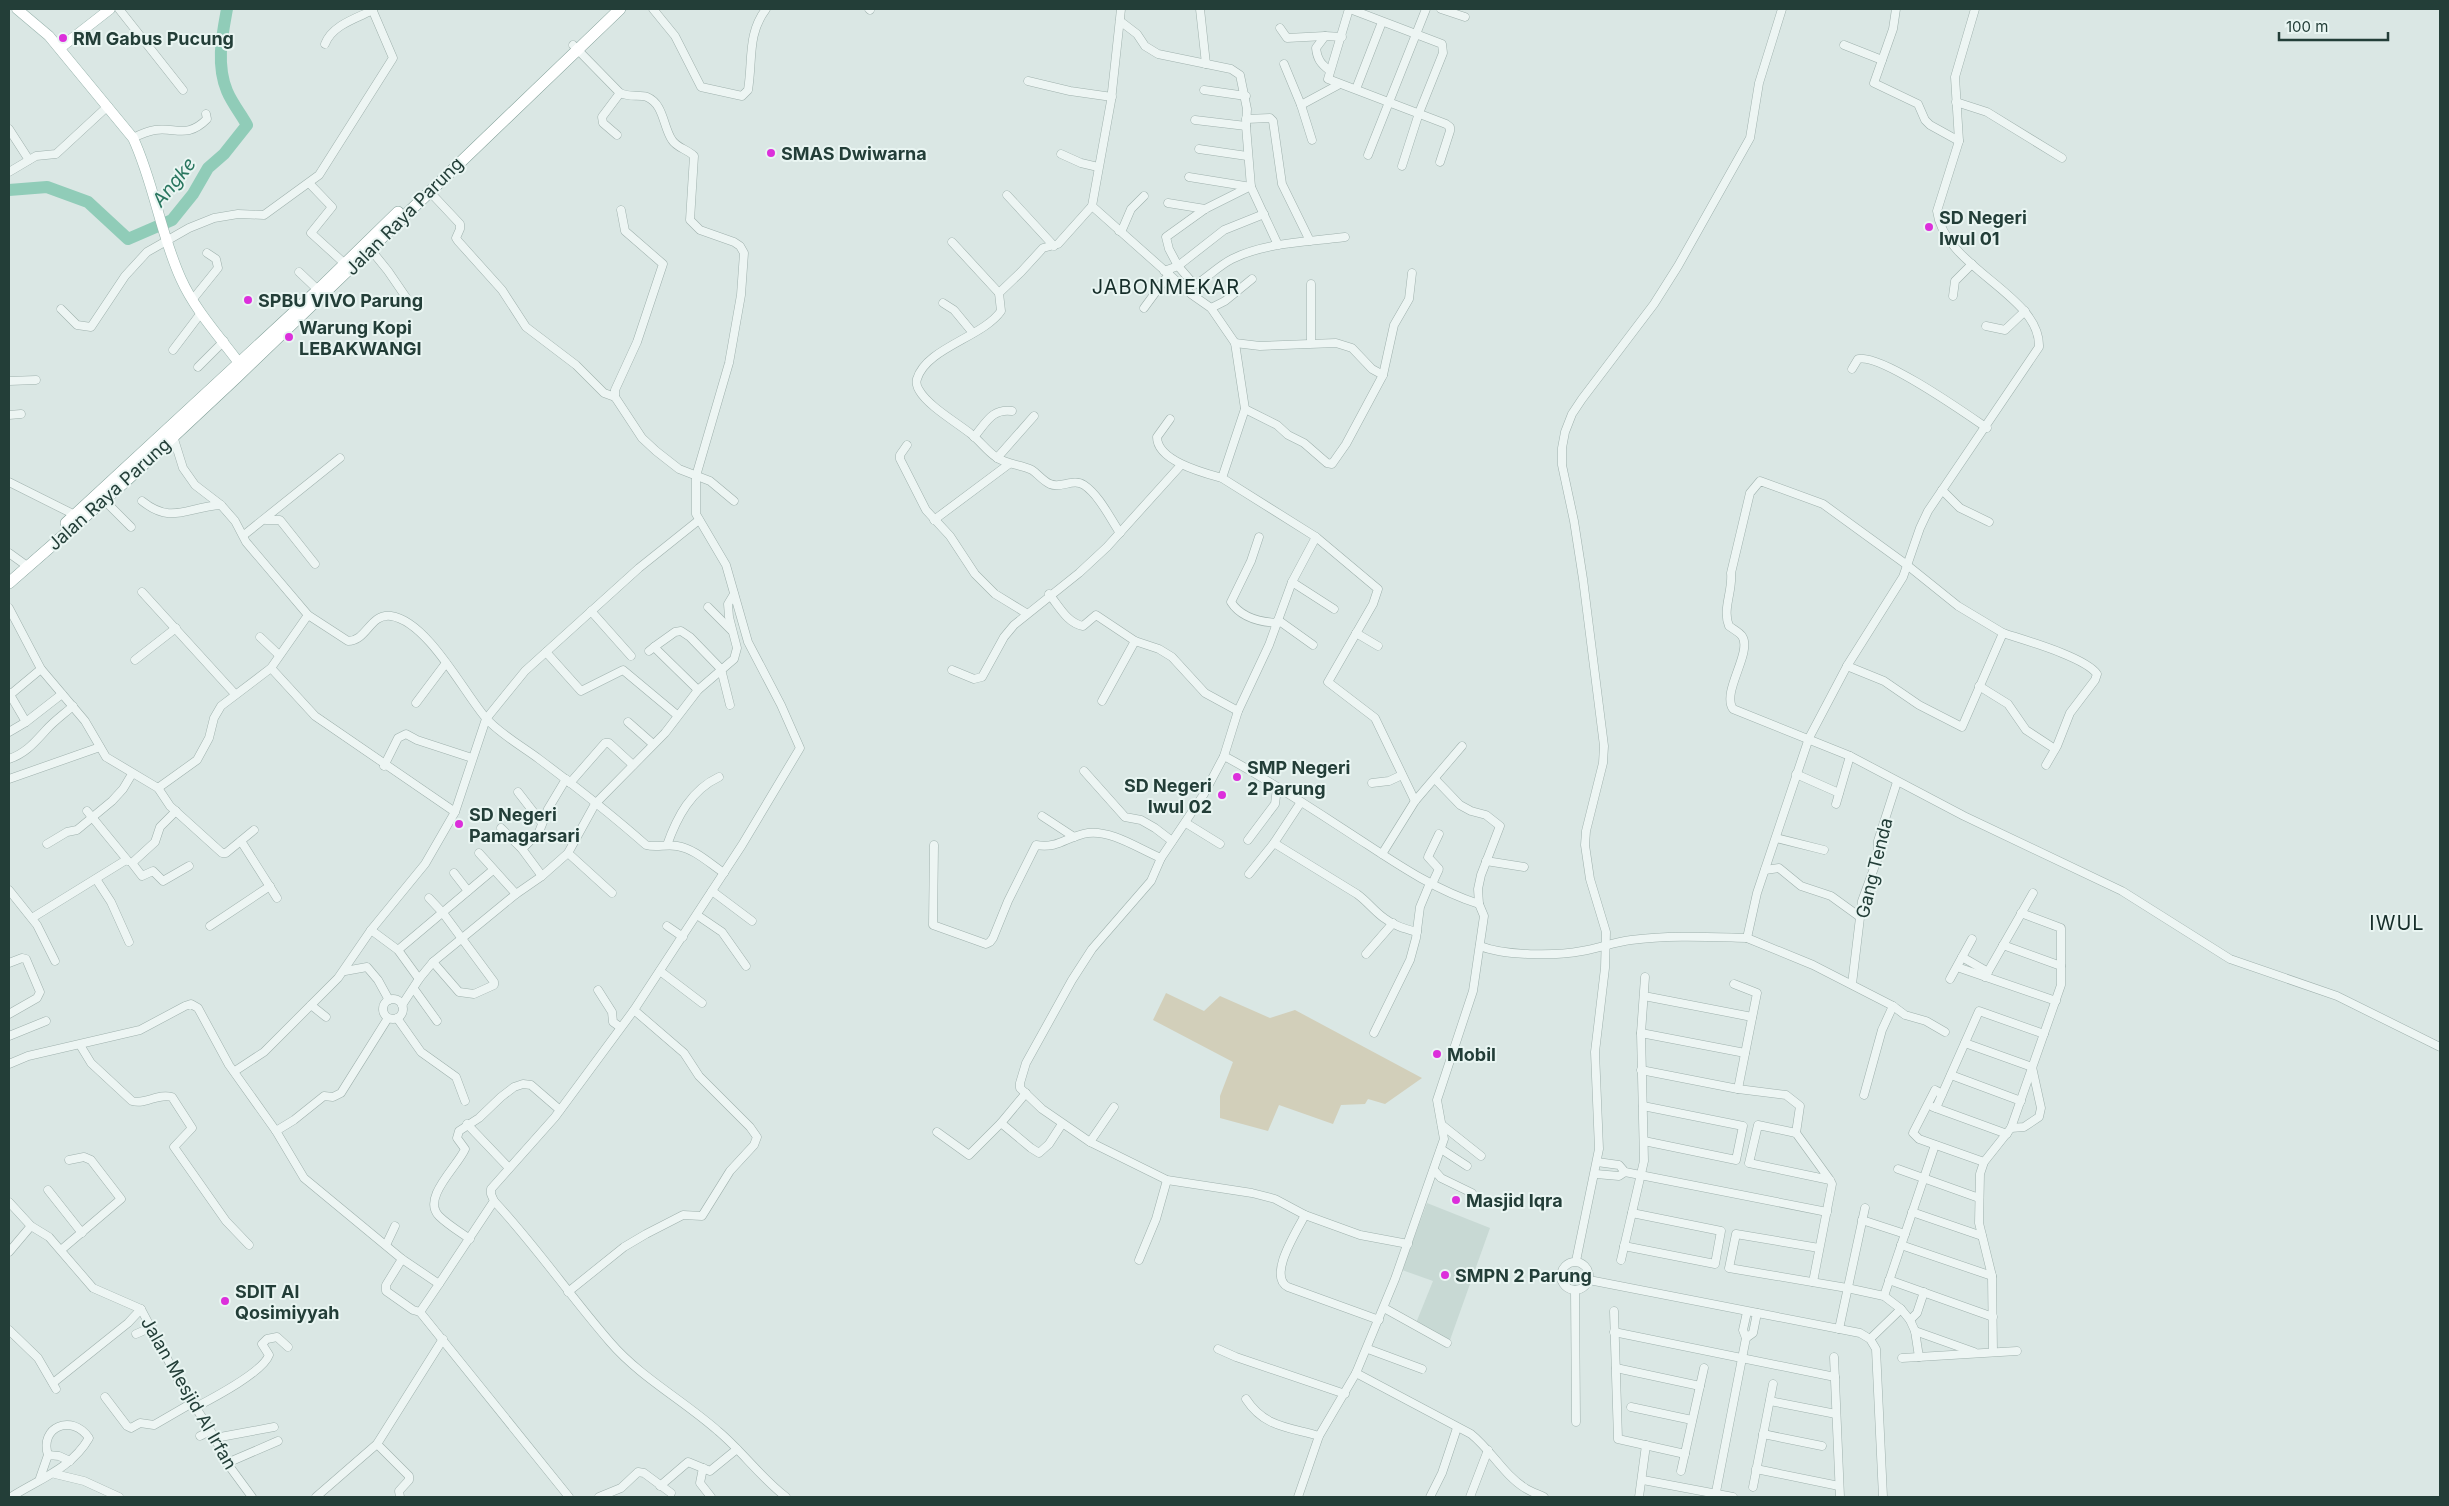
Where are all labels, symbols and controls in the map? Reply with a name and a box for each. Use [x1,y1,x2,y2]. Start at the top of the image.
scale bar [2279,10,2388,42]
text: 100 m [2286,17,2328,36]
place label: RM Gabus Pucung [73,28,234,49]
marker: RM Gabus Pucung [57,32,69,44]
place label: SMAS Dwiwarna [781,143,927,164]
marker: SMAS Dwiwarna [765,147,777,159]
water label: Angke [147,153,201,212]
street label: Jalan Raya Parung [341,153,467,279]
place label: SD Negeri Iwul 01 [1939,207,2027,249]
marker: SD Negeri Iwul 01 [1923,221,1935,233]
district label: JABONMEKAR [1092,275,1240,299]
place label: SPBU VIVO Parung [258,290,423,311]
marker: SPBU VIVO Parung [242,294,254,306]
place label: Warung Kopi LEBAKWANGI [299,317,422,359]
marker: Warung Kopi LEBAKWANGI [283,331,295,343]
street label: Jalan Raya Parung [43,433,175,555]
place label: SMP Negeri 2 Parung [1247,757,1350,799]
marker: SMP Negeri 2 Parung [1231,771,1243,783]
place label: SD Negeri Iwul 02 [1124,775,1212,817]
marker: SD Negeri Iwul 02 [1216,789,1228,801]
place label: SD Negeri Pamagarsari [469,804,580,846]
street label: Gang Tenda [1851,816,1897,920]
marker: SD Negeri Pamagarsari [453,818,465,830]
district label: IWUL [2369,911,2425,935]
place label: Mobil [1447,1044,1496,1065]
marker: Mobil [1431,1048,1443,1060]
place label: Masjid Iqra [1466,1190,1563,1211]
marker: Masjid Iqra [1450,1194,1462,1206]
place label: SMPN 2 Parung [1455,1265,1592,1286]
marker: SMPN 2 Parung [1439,1269,1451,1281]
place label: SDIT Al Qosimiyyah [235,1281,339,1323]
marker: SDIT Al Qosimiyyah [219,1295,231,1307]
street label: Jalan Mesjid Al Irfan [137,1313,241,1473]

